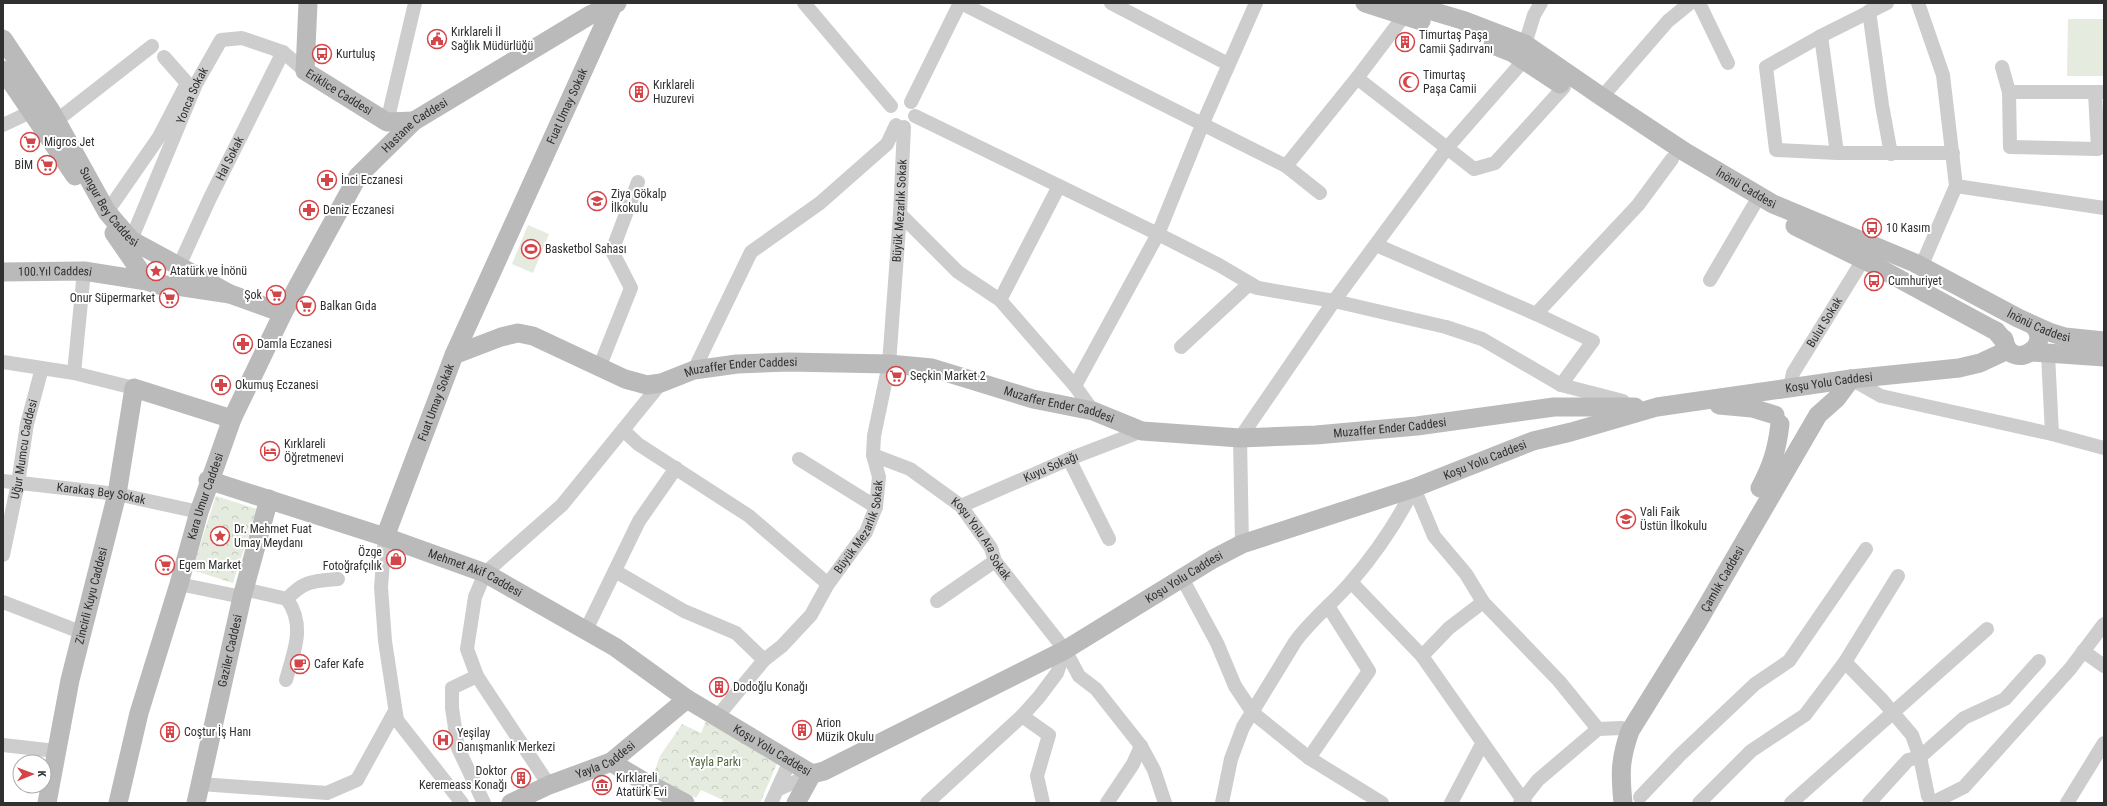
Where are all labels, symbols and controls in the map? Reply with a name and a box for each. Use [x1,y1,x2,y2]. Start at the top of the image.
place label: Kırklareli İl Sağlık Müdürlüğü [451,24,533,53]
public building icon: Kırklareli İl Sağlık Müdürlüğü [426,28,448,50]
place label: Timurtaş Paşa Camii Şadırvanı [1419,28,1493,56]
building icon: Timurtaş Paşa Camii Şadırvanı [1394,31,1416,53]
bus stop icon: Kurtuluş [311,43,333,65]
place label: Kurtuluş [336,47,376,61]
street label: Yonca Sokak [173,64,211,126]
street label: Eriklice Caddesi [303,66,375,118]
street label: Fuat Umay Sokak [544,66,591,146]
place label: Timurtaş Paşa Camii [1423,68,1476,96]
mosque icon: Timurtaş Paşa Camii [1398,71,1420,93]
place label: Kırklareli Huzurevi [653,78,695,106]
building icon: Kırklareli Huzurevi [628,81,650,103]
street label: Hastane Caddesi [379,95,450,156]
supermarket icon: Migros Jet [19,131,41,153]
street label: Hal Sokak [213,133,247,183]
place label: Migros Jet [44,135,95,149]
supermarket icon: BİM [36,154,58,176]
place label: BİM [14,157,33,172]
street label: Büyük Mezarlık Sokak [889,158,910,263]
street label: İnönü Caddesi [1714,164,1778,211]
street label: Sungur Bey Caddesi [77,165,141,250]
pharmacy icon: İnci Eczanesi [316,169,338,191]
place label: İnci Eczanesi [341,172,403,187]
place label: Ziya Gökalp İlkokulu [611,187,666,215]
school or university icon: Ziya Gökalp İlkokulu [586,190,608,212]
pharmacy icon: Deniz Eczanesi [298,199,320,221]
place label: Deniz Eczanesi [323,203,394,217]
bus stop icon: 10 Kasım [1861,217,1883,239]
place label: 10 Kasım [1886,221,1930,235]
sports icon: Basketbol Sahası [520,238,542,260]
place label: Basketbol Sahası [545,242,627,256]
place icon: Atatürk ve İnönü [145,260,167,282]
place label: Atatürk ve İnönü [170,263,247,278]
street label: 100.Yıl Caddesi [18,264,93,279]
bus stop icon: Cumhuriyet [1863,270,1885,292]
place label: Cumhuriyet [1888,274,1942,288]
supermarket icon: Şok [265,284,287,306]
supermarket icon: Onur Süpermarket [158,287,180,309]
place label: Şok [244,288,263,302]
place label: Onur Süpermarket [70,291,155,305]
street label: Bulut Sokak [1804,294,1845,350]
supermarket icon: Balkan Gıda [295,295,317,317]
place label: Balkan Gıda [320,299,377,313]
street label: İnönü Caddesi [2005,306,2071,345]
pharmacy icon: Damla Eczanesi [232,333,254,355]
place label: Damla Eczanesi [257,337,332,351]
street label: Muzaffer Ender Caddesi [682,355,797,380]
street label: Fuat Umay Sokak [415,361,457,443]
supermarket icon: Seçkin Market 2 [885,365,907,387]
place label: Seçkin Market 2 [910,369,986,383]
street label: Koşu Yolu Caddesi [1784,370,1873,395]
pharmacy icon: Okumuş Eczanesi [210,374,232,396]
place label: Okumuş Eczanesi [235,378,319,392]
street label: Muzaffer Ender Caddesi [1002,383,1116,426]
street label: Uğur Mumcu Caddesi [8,398,40,500]
street label: Muzaffer Ender Caddesi [1333,415,1447,440]
place label: Kırklareli Öğretmenevi [284,437,344,465]
street label: Koşu Yolu Caddesi [1441,437,1528,483]
hotel icon: Kırklareli Öğretmenevi [259,440,281,462]
street label: Kuyu Sokağı [1021,449,1080,485]
street label: Kara Umur Caddesi [185,451,226,541]
street label: Büyük Mezarlık Sokak [831,479,886,576]
street label: Karakaş Bey Sokak [56,480,147,507]
street label: Koşu Yolu Ara Sokak [949,494,1014,583]
place label: Vali Faik Üstün İlkokulu [1640,505,1707,533]
school or university icon: Vali Faik Üstün İlkokulu [1615,508,1637,530]
place label: Dr. Mehmet Fuat Umay Meydanı [234,522,312,550]
place icon: Dr. Mehmet Fuat Umay Meydanı [209,525,231,547]
place label: Özge Fotoğrafçılık [323,544,383,573]
street label: Çamlık Caddesi [1698,544,1747,615]
street label: Zincirli Kuyu Caddesi [72,546,110,646]
street label: Mehmet Akif Caddesi [426,546,525,600]
shop icon: Özge Fotoğrafçılık [385,548,407,570]
street label: Koşu Yolu Caddesi [1143,548,1225,606]
supermarket icon: Egem Market [154,554,176,576]
place label: Egem Market [179,558,242,572]
street label: Gaziler Caddesi [215,613,245,688]
cafe icon: Cafer Kafe [289,653,311,675]
place label: Cafer Kafe [314,657,364,671]
building icon: Dodoğlu Konağı [708,676,730,698]
place label: Dodoğlu Konağı [733,680,808,694]
place label: Arion Müzik Okulu [816,716,874,744]
building icon: Arion Müzik Okulu [791,719,813,741]
building icon: Coştur İş Hanı [159,721,181,743]
street label: Koşu Yolu Caddesi [731,721,814,779]
place label: Coştur İş Hanı [184,724,251,739]
place label: Yeşilay Danışmanlık Merkezi [457,726,555,754]
hospital icon: Yeşilay Danışmanlık Merkezi [432,729,454,751]
street label: Yayla Caddesi [574,738,638,782]
north arrow [12,754,52,794]
park label: Yayla Parkı [689,755,741,769]
place label: Doktor Keremeass Konağı [419,764,507,792]
building icon: Doktor Keremeass Konağı [510,767,532,789]
text: K [35,771,48,778]
place label: Kırklareli Atatürk Evi [616,771,667,799]
museum icon: Kırklareli Atatürk Evi [591,774,613,796]

